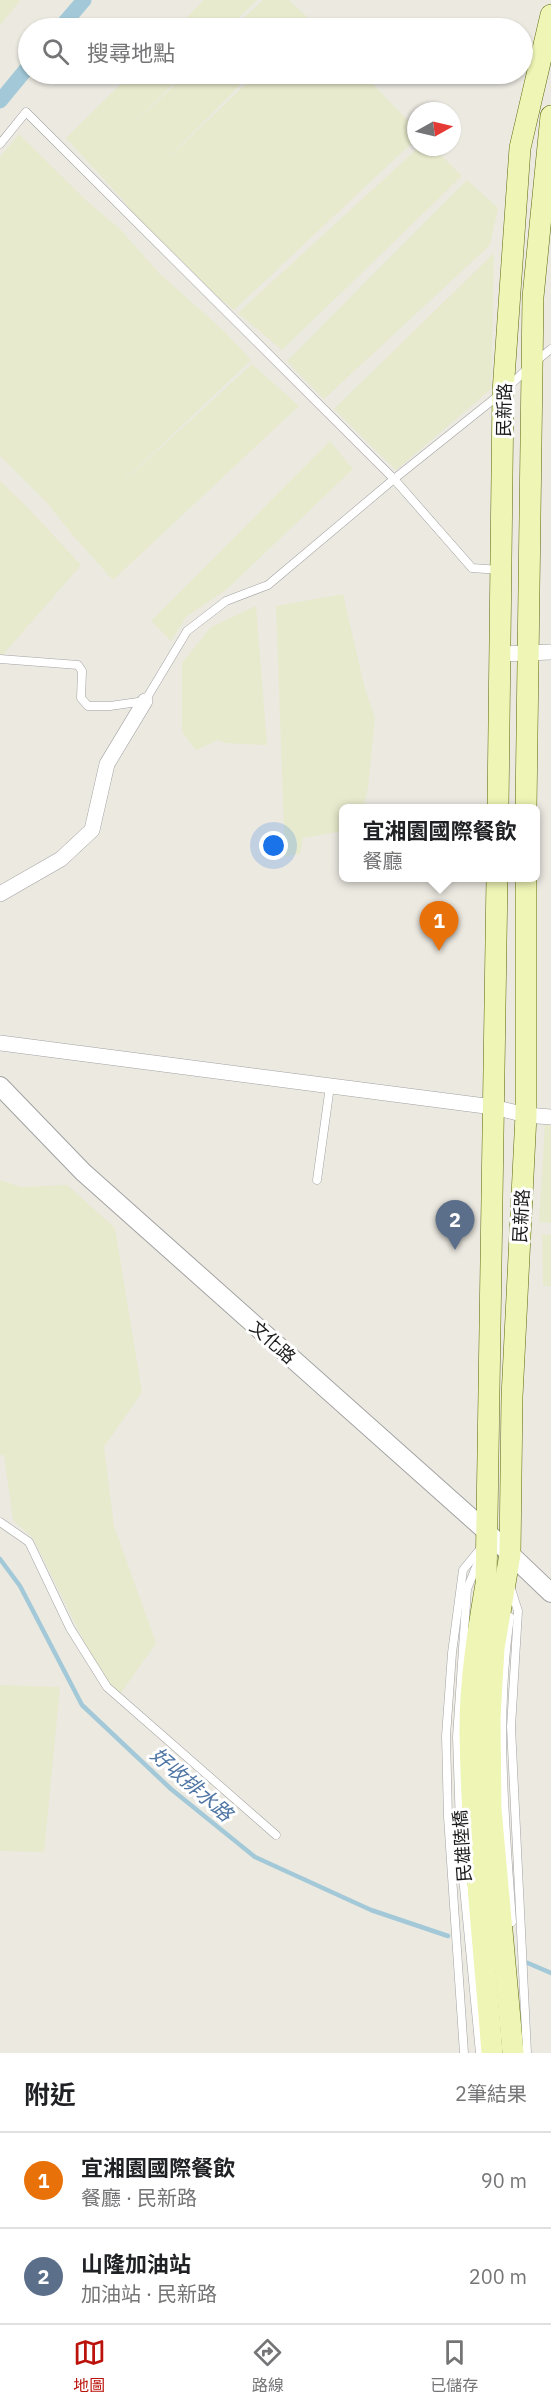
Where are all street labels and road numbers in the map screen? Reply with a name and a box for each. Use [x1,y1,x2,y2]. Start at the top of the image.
street label: 民新路 [492,383,516,437]
street label: 民新路 [508,1188,534,1244]
street label: 文化路 [245,1315,301,1369]
street label: 民雄陸橋 [448,1809,476,1883]

